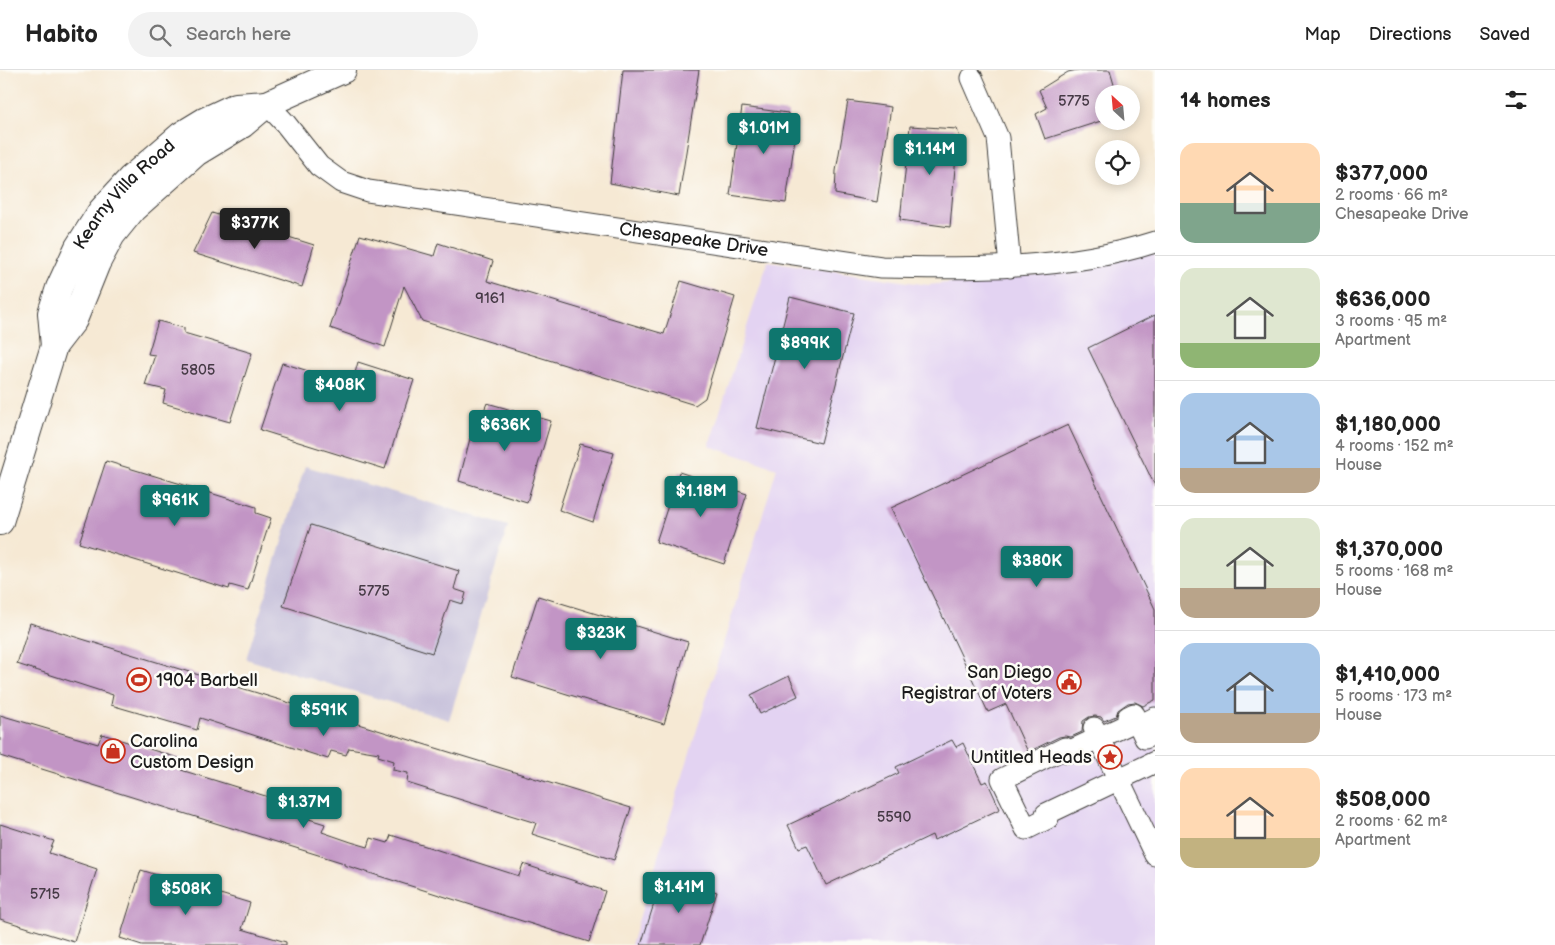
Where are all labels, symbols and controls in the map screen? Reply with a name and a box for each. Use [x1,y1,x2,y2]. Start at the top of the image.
search box [128,12,478,57]
text: Habito [25,20,98,49]
icon: search [146,21,174,49]
text: Search here [186,23,291,46]
text: Map [1305,24,1341,45]
text: Directions [1369,24,1451,45]
text: Saved [1479,24,1530,45]
north arrow [1095,85,1140,130]
map controls [1095,85,1140,185]
icon: filters [1502,86,1530,114]
text: 14 homes [1180,88,1271,113]
house number: 5775 [1058,92,1090,111]
pin: $1.01M [723,112,805,155]
text: $1.01M [738,119,790,138]
pin: $1.14M [889,134,971,176]
street label: Kearny Villa Road [69,135,179,253]
text: $1.14M [905,140,955,159]
button: locate [1095,140,1140,185]
text: $377,000 [1335,161,1428,186]
icon: home [1220,163,1280,223]
text: 2 rooms · 66 m² [1335,186,1448,205]
text: Chesapeake Drive [1335,205,1469,224]
pin: $377K [220,208,290,250]
text: $377K [231,214,279,233]
street label: Chesapeake Drive [618,218,770,261]
text: $636,000 [1335,287,1430,312]
icon: home [1220,288,1280,348]
house number: 9161 [475,289,505,308]
text: 3 rooms · 95 m² [1335,312,1447,331]
pin: $899K [770,328,840,370]
text: Apartment [1335,331,1411,350]
text: $899K [780,334,830,353]
house number: 5805 [181,361,215,380]
pin: $408K [305,370,375,412]
text: $408K [315,376,365,395]
pin: $636K [470,410,540,452]
text: $1,180,000 [1335,412,1441,437]
icon: home [1220,413,1280,473]
text: $636K [480,416,530,435]
text: 4 rooms · 152 m² [1335,437,1454,456]
text: House [1335,456,1382,475]
pin: $1.18M [660,476,742,518]
text: $1.18M [676,482,726,501]
pin: $961K [140,484,210,527]
text: $961K [151,491,199,510]
text: $1,370,000 [1335,537,1443,562]
icon: home [1220,538,1280,598]
pin: $380K [1002,546,1072,588]
text: $380K [1012,552,1062,571]
text: 5 rooms · 168 m² [1335,562,1453,581]
text: House [1335,581,1382,600]
house number: 5775 [358,582,390,601]
pin: $323K [566,618,636,660]
text: $323K [576,624,626,643]
place label: San Diego Registrar of Voters [901,662,1052,704]
text: $1,410,000 [1335,662,1440,687]
icon: home [1220,663,1280,723]
sports icon: 1904 Barbell [126,667,152,693]
public building icon: San Diego Registrar of Voters [1056,669,1082,695]
place label: 1904 Barbell [156,670,258,691]
text: 5 rooms · 173 m² [1335,687,1452,706]
pin: $591K [289,694,359,737]
text: $591K [301,701,347,720]
text: House [1335,706,1382,725]
place label: Carolina Custom Design [130,731,254,773]
shop icon: Carolina Custom Design [100,738,126,764]
place icon: Untitled Heads [1097,744,1123,770]
place label: Untitled Heads [970,747,1092,768]
pin: $1.37M [263,786,345,829]
text: $508,000 [1335,787,1431,812]
icon: home [1220,788,1280,848]
text: $1.37M [278,793,330,812]
house number: 5590 [877,808,912,827]
text: 2 rooms · 62 m² [1335,812,1448,831]
text: Apartment [1335,831,1411,850]
pin: $1.41M [638,872,720,914]
pin: $508K [151,874,221,916]
text: $1.41M [654,878,704,897]
text: $508K [161,880,211,899]
house number: 5715 [30,885,60,904]

